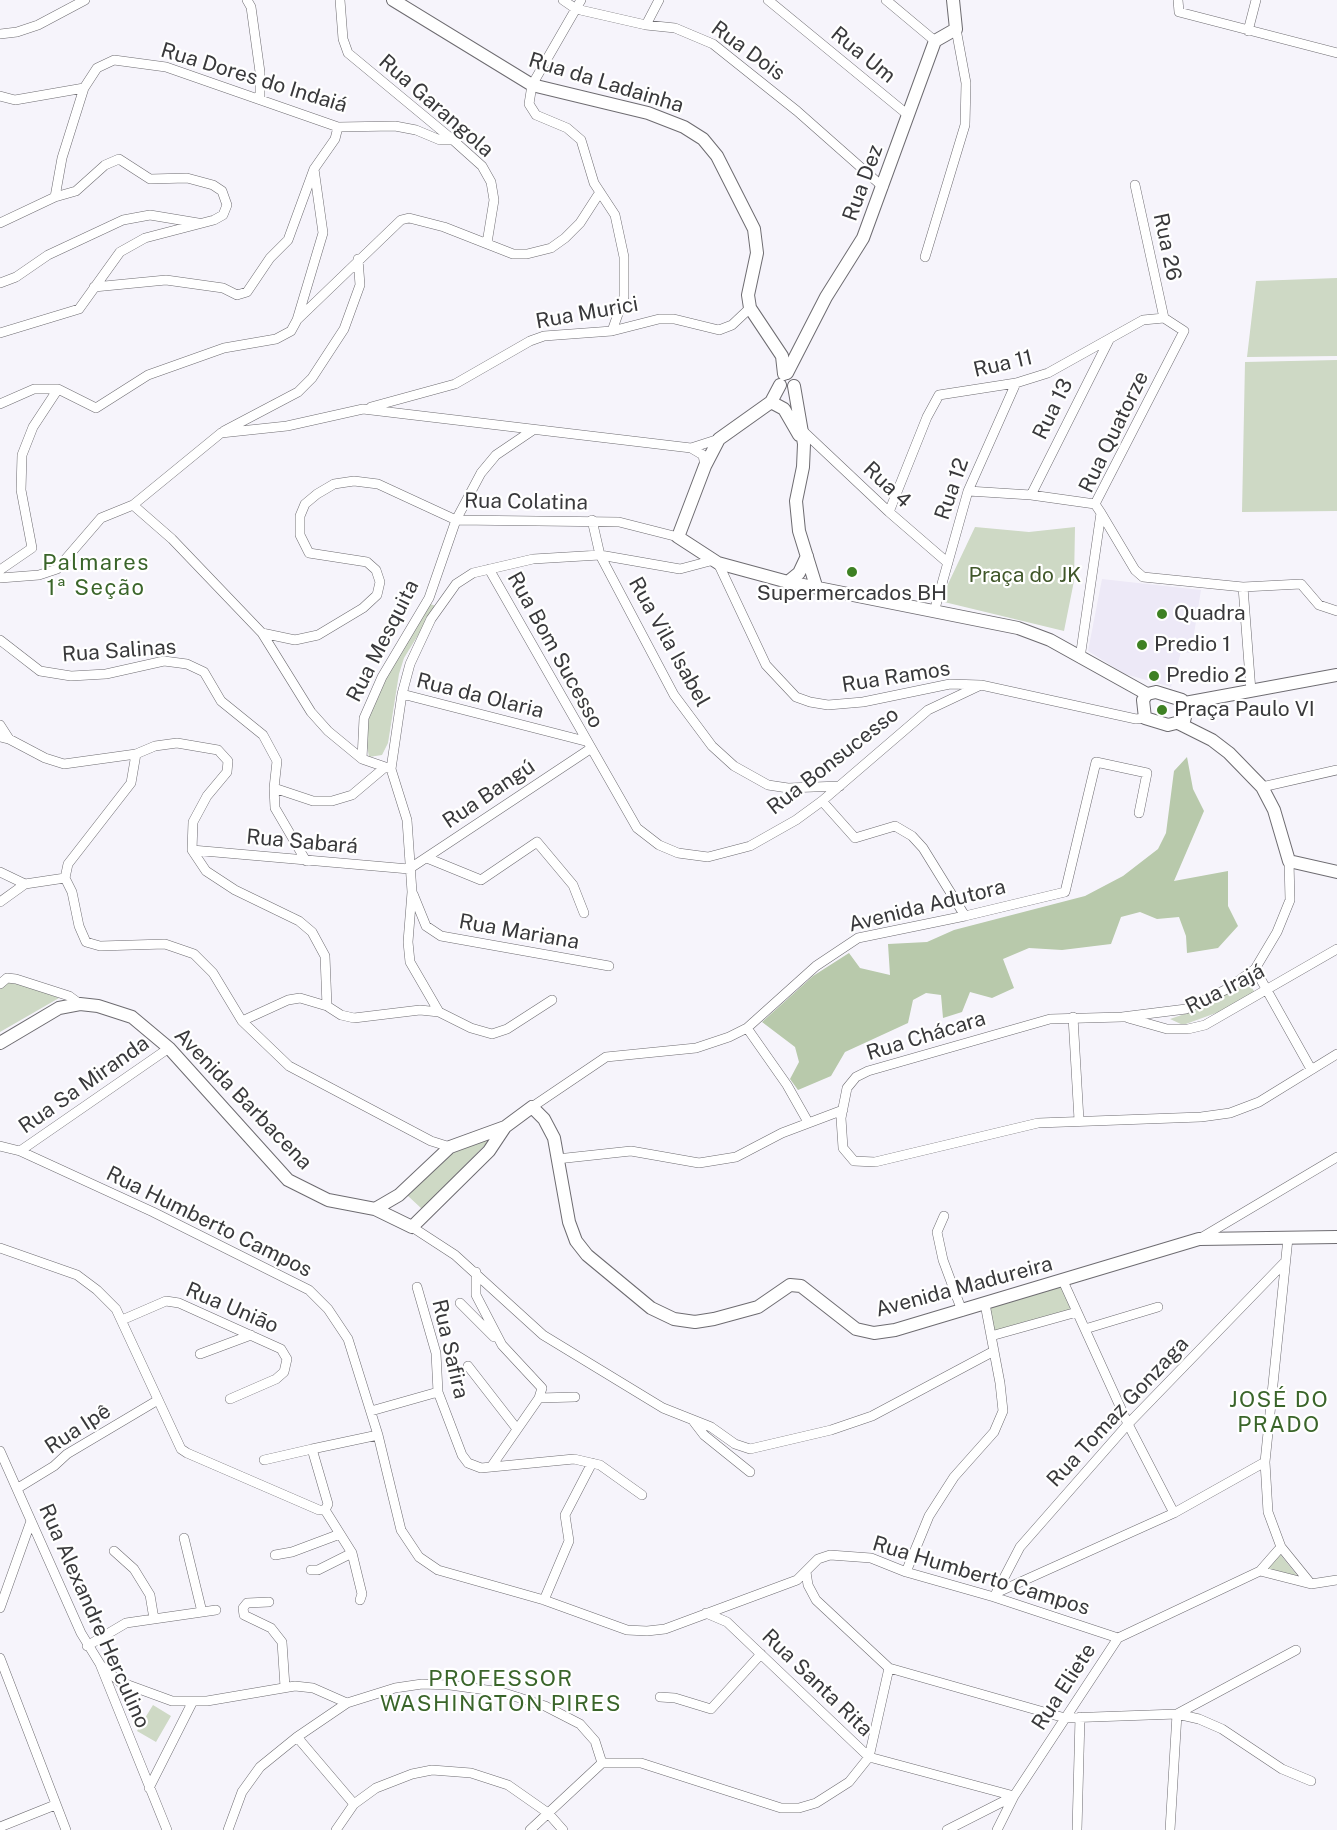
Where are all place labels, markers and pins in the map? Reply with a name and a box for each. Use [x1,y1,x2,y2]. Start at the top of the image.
marker: Supermercados BH [845,565,859,579]
place label: Supermercados BH [757,581,947,607]
place label: Quadra [1174,601,1246,627]
marker: Quadra [1155,607,1169,621]
place label: Predio 1 [1154,632,1231,658]
marker: Predio 1 [1135,638,1149,652]
place label: Predio 2 [1166,663,1247,689]
marker: Predio 2 [1147,669,1161,683]
place label: Praça Paulo VI [1174,697,1315,723]
marker: Praça Paulo VI [1155,703,1169,717]

